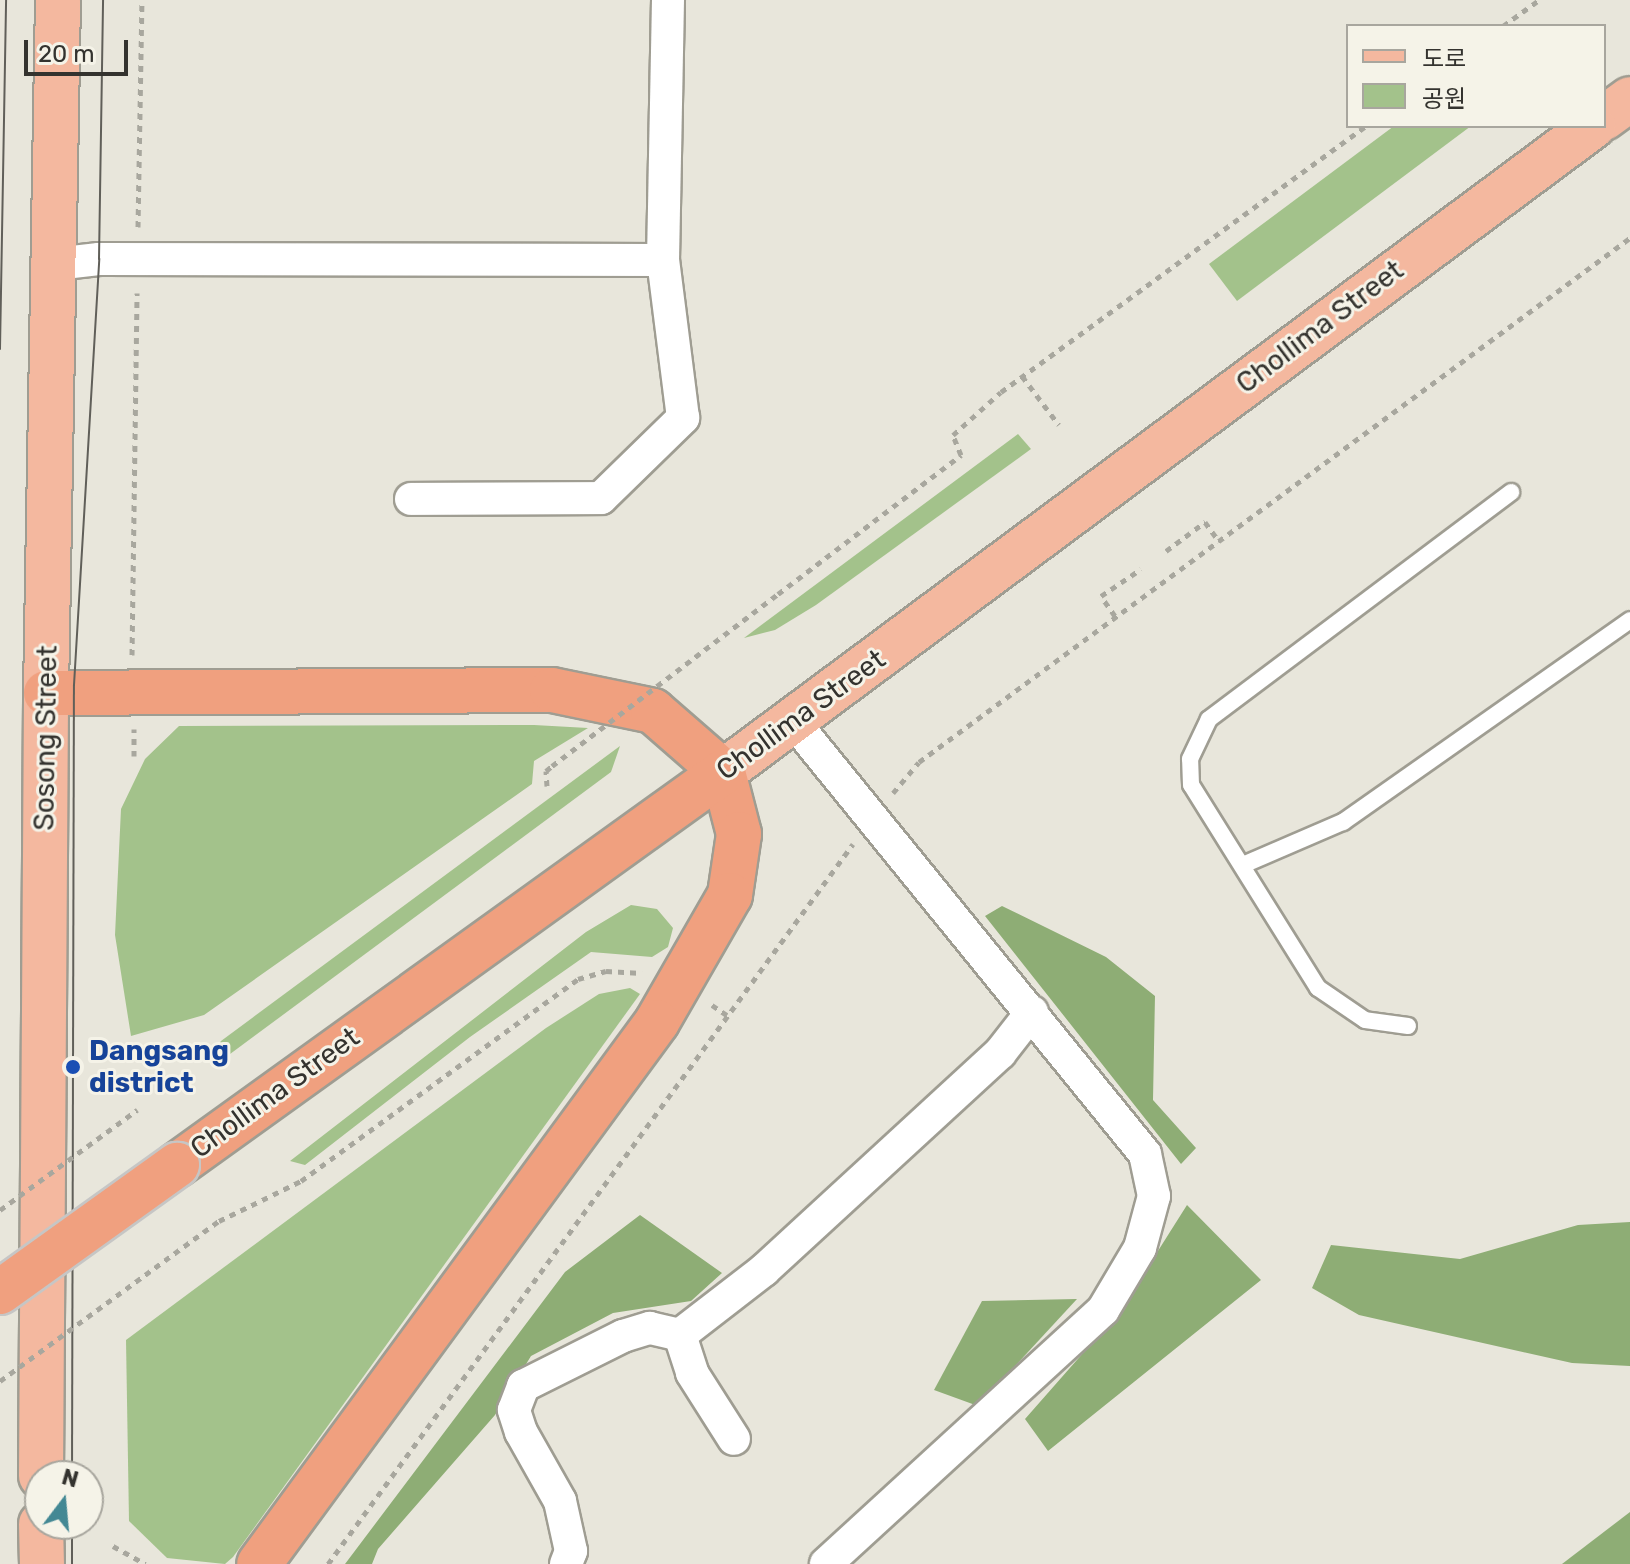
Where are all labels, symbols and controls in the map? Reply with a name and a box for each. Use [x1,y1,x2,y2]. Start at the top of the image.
scale bar [28,24,132,74]
legend [1346,24,1606,128]
text: 20 m [38,40,95,68]
text: 도로 [1422,45,1466,73]
text: 공원 [1422,85,1466,113]
street label: Chollima Street [1230,253,1410,401]
street label: Chollima Street [710,643,892,787]
street label: Sosong Street [28,645,64,831]
street label: Chollima Street [184,1021,366,1165]
place label: Dangsang district [89,1034,229,1100]
marker: Dangsang district [64,1058,82,1076]
north arrow [24,1460,104,1540]
text: N [59,1463,82,1494]

